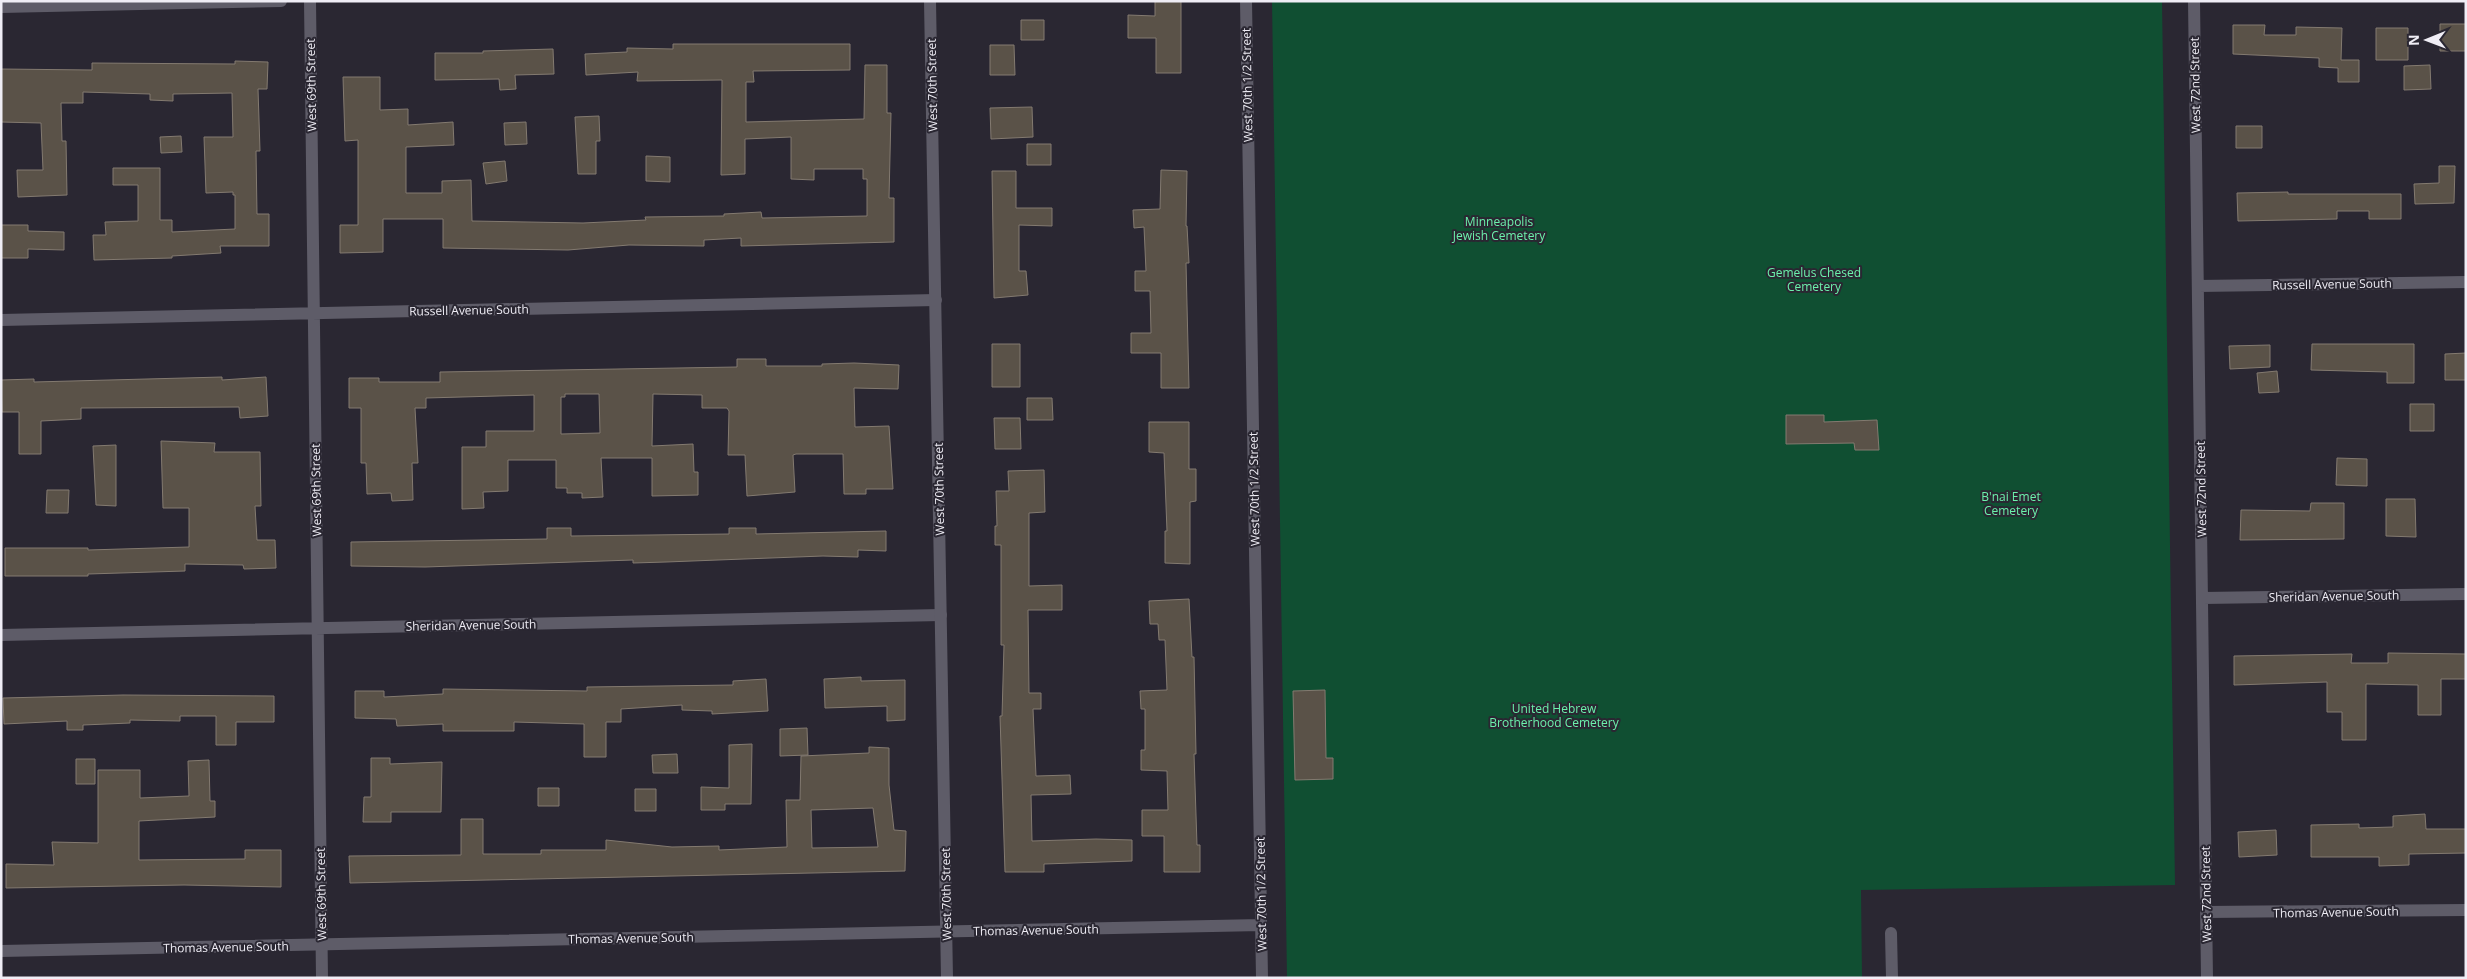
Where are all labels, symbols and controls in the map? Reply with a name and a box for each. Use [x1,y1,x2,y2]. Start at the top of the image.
north arrow [2402,15,2452,65]
street label: West 70th 1/2 Street [1238,28,1256,142]
text: N [2404,34,2423,46]
street label: West 72nd Street [2186,37,2204,133]
street label: West 69th Street [302,38,320,132]
street label: West 70th Street [923,38,941,132]
park label: Minneapolis Jewish Cemetery [1452,213,1546,244]
park label: Gemelus Chesed Cemetery [1767,264,1861,295]
street label: Russell Avenue South [2272,274,2392,294]
street label: Russell Avenue South [409,300,529,320]
street label: West 70th 1/2 Street [1245,432,1263,546]
street label: West 72nd Street [2192,441,2210,537]
street label: West 70th Street [930,442,948,536]
street label: West 69th Street [307,443,325,537]
park label: B'nai Emet Cemetery [1981,488,2041,519]
street label: Sheridan Avenue South [2268,586,2400,606]
street label: Sheridan Avenue South [405,615,537,635]
park label: United Hebrew Brotherhood Cemetery [1489,700,1620,731]
street label: West 70th 1/2 Street [1252,837,1270,951]
street label: West 72nd Street [2197,846,2215,942]
street label: West 69th Street [312,847,330,941]
street label: West 70th Street [937,847,955,941]
street label: Thomas Avenue South [2273,902,2399,922]
street label: Thomas Avenue South [973,920,1099,940]
street label: Thomas Avenue South [568,928,694,948]
street label: Thomas Avenue South [163,937,289,957]

